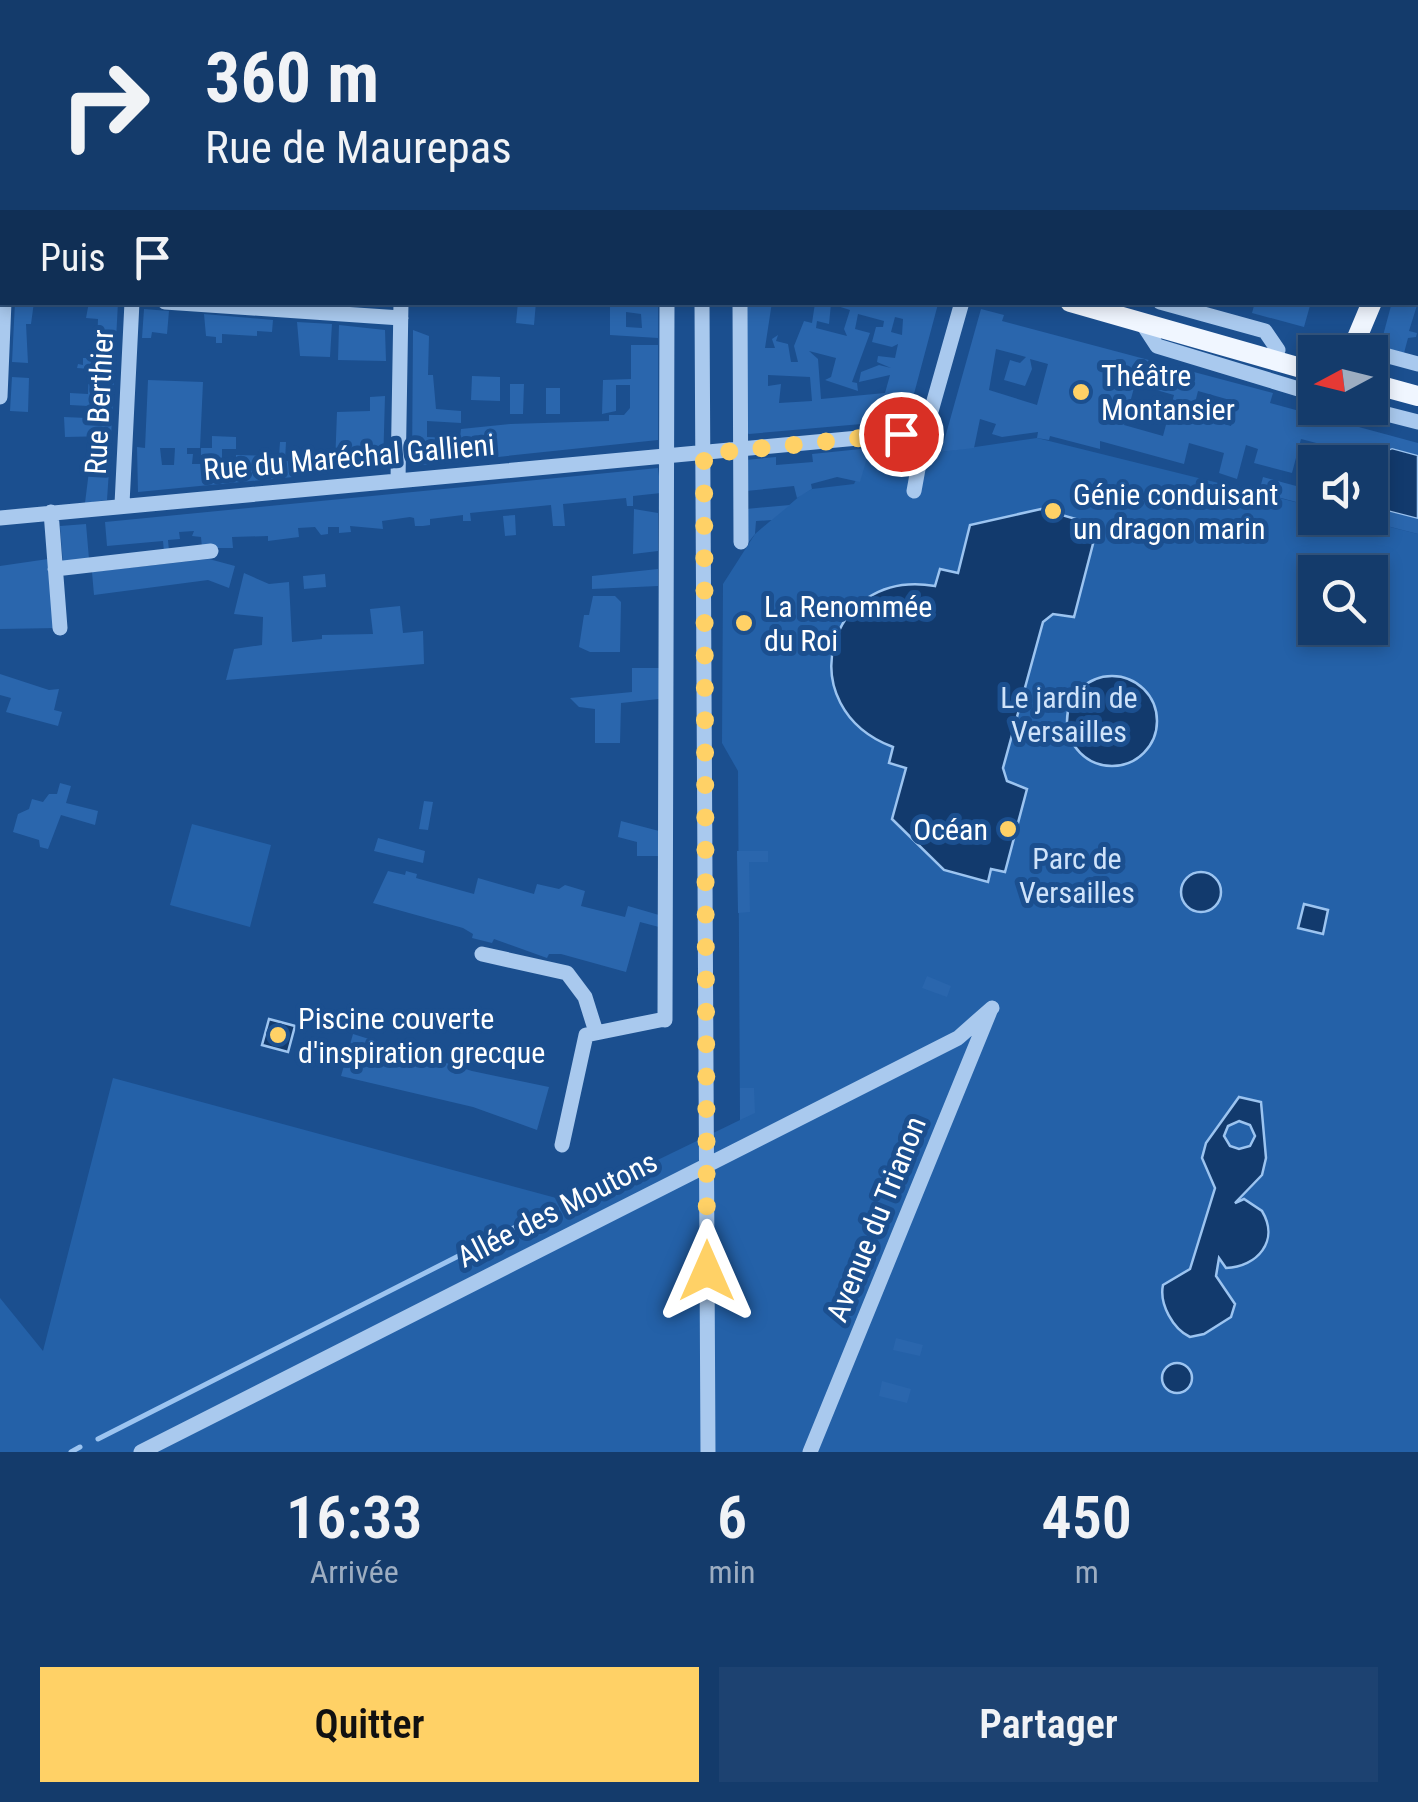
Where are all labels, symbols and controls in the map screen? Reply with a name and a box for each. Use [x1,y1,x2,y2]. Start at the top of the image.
text: 360 m [205,37,379,119]
icon: right [40,40,170,170]
text: Rue de Maurepas [205,121,512,174]
icon: arrive [125,230,180,285]
text: Puis [40,236,105,280]
street label: Rue Berthier [78,329,120,475]
north arrow [1298,335,1388,425]
map controls [1298,335,1388,645]
place label: Théâtre Montansier [1101,358,1235,427]
marker: Théâtre Montansier [1070,381,1092,403]
pin [859,392,944,477]
icon: arrive [874,407,929,462]
street label: Rue du Maréchal Gallieni [202,427,496,487]
button: sound [1298,445,1388,535]
place label: Génie conduisant un dragon marin [1073,477,1278,546]
marker: Génie conduisant un dragon marin [1042,500,1064,522]
button: search [1298,555,1388,645]
place label: La Renommée du Roi [764,589,932,658]
marker: La Renommée du Roi [733,612,755,634]
park label: Le jardin de Versailles [1000,680,1138,749]
place label: Océan [913,812,988,847]
marker: Océan [997,818,1019,840]
park label: Parc de Versailles [1019,841,1135,910]
place label: Piscine couverte d'inspiration grecque [298,1001,545,1070]
marker: Piscine couverte d'inspiration grecque [267,1024,289,1046]
street label: Avenue du Trianon [819,1111,933,1327]
street label: Allée des Moutons [451,1144,663,1274]
position arrow [655,1219,759,1323]
text: 16:33 [286,1482,423,1553]
text: 6 [717,1482,747,1553]
text: 450 [1041,1482,1132,1553]
text: Arrivée [310,1553,399,1591]
text: min [709,1553,755,1591]
text: m [1075,1553,1099,1591]
button: Quitter [40,1667,699,1782]
button: Partager [719,1667,1378,1782]

